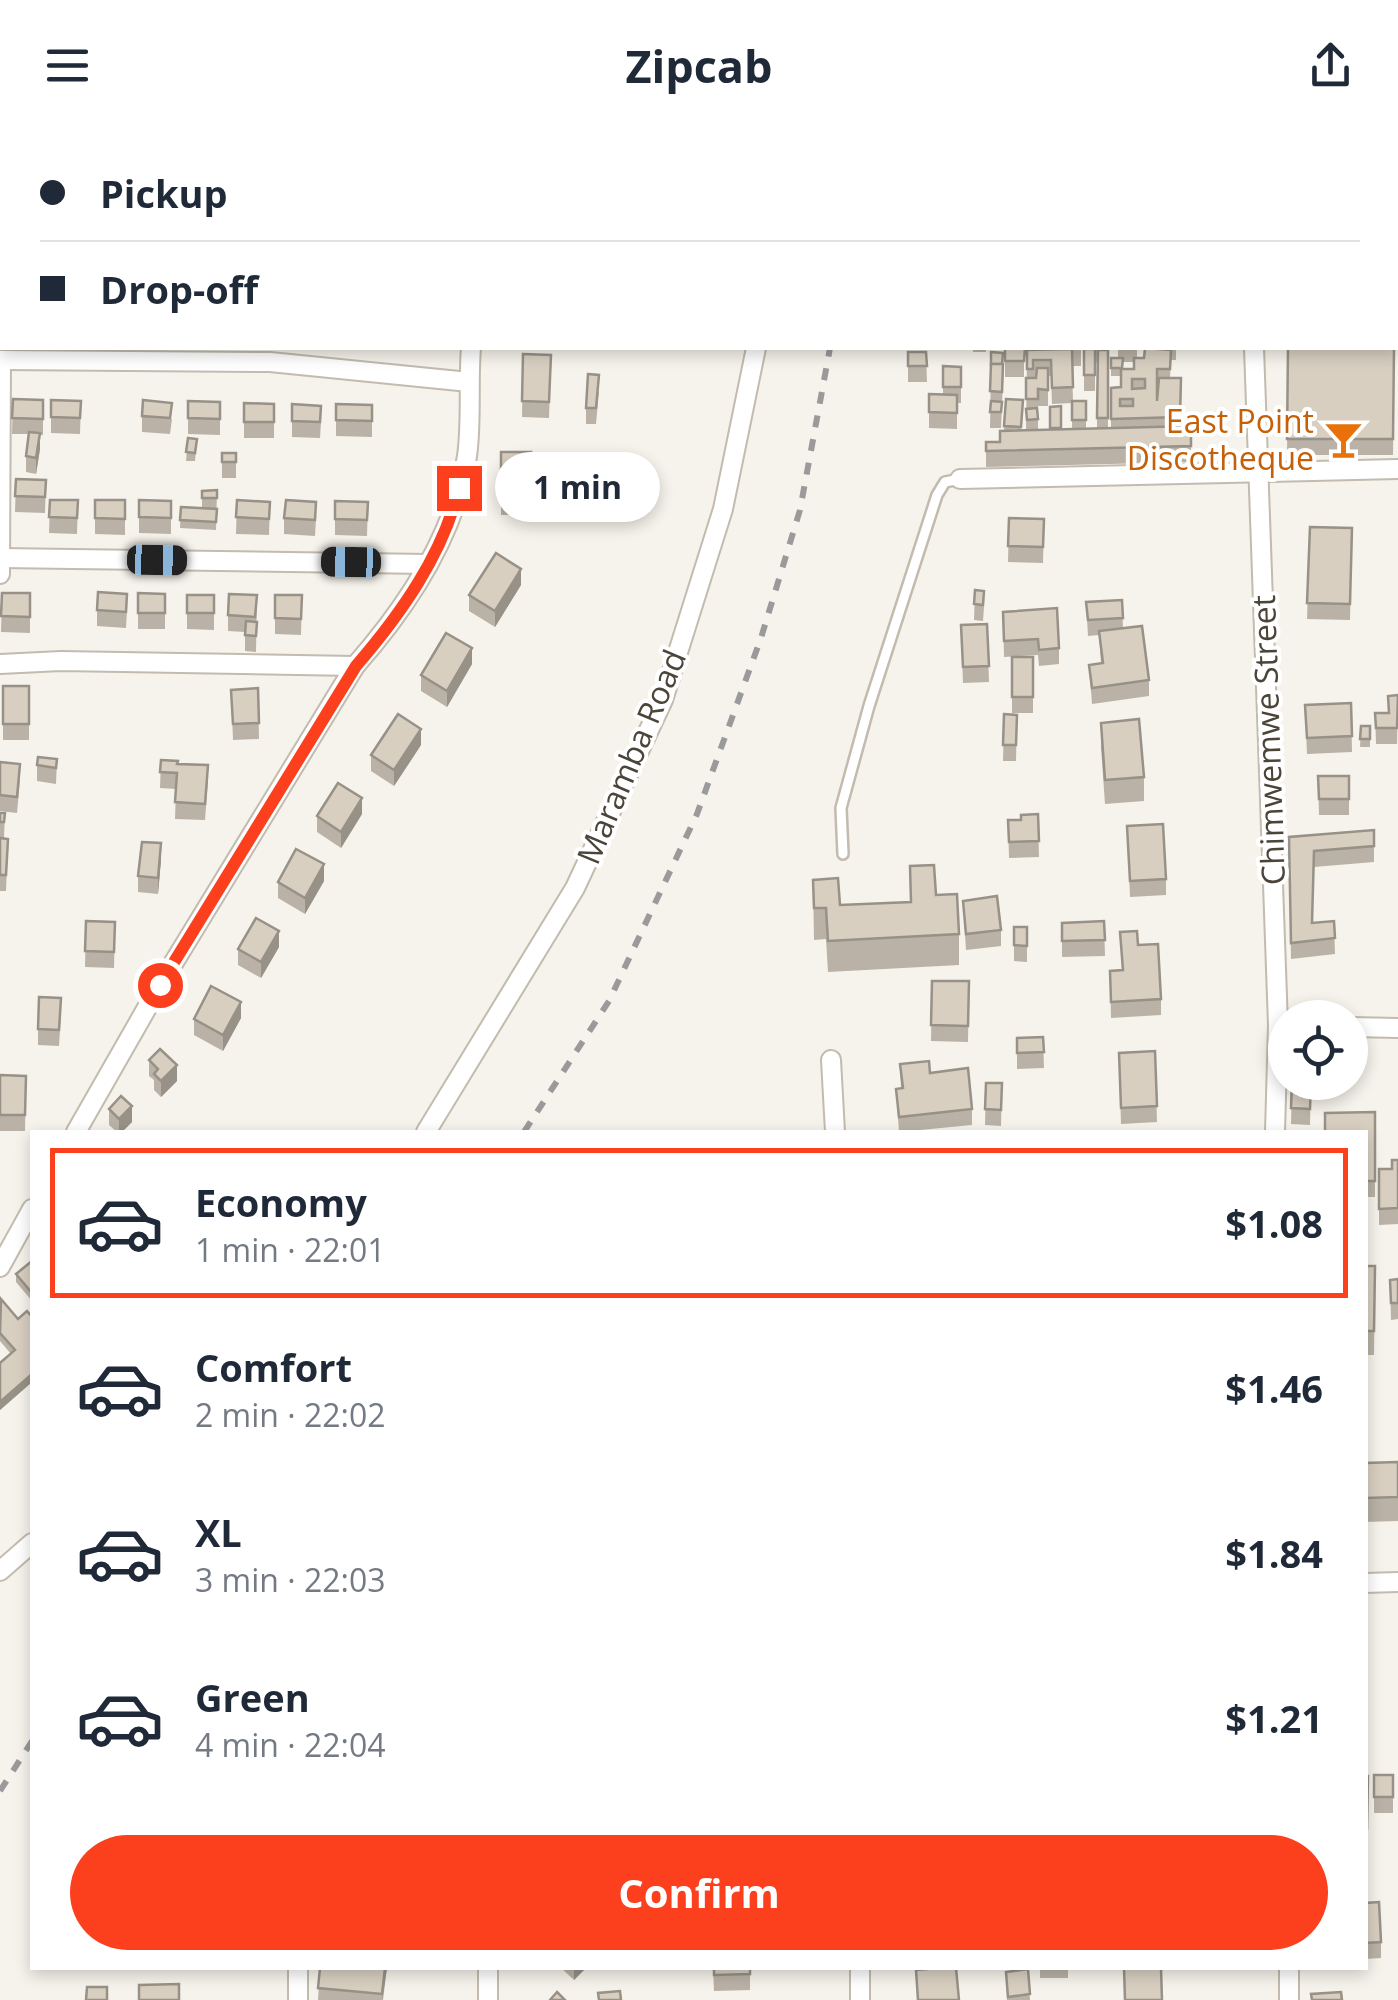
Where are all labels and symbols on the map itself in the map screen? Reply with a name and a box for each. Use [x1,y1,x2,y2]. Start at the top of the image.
place label: East Point Discotheque [1127,399,1314,479]
bar icon: East Point Discotheque [1323,419,1365,461]
callout: 1 min [494,453,659,523]
route end [437,466,482,511]
car [127,544,187,576]
car [321,546,381,578]
street label: Chimwemwe Street [1241,594,1294,886]
street label: Maramba Road [566,643,695,870]
route start [138,963,183,1008]

